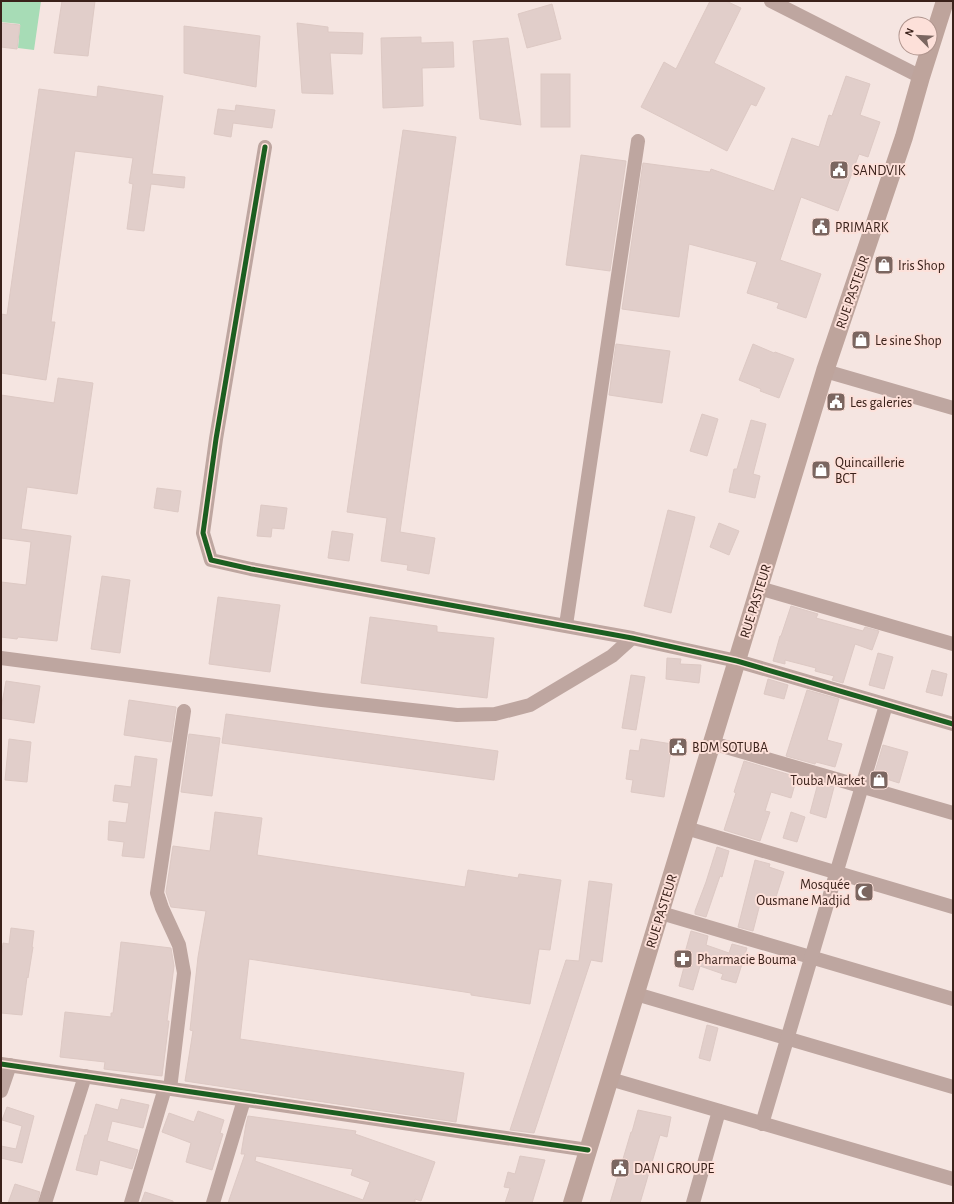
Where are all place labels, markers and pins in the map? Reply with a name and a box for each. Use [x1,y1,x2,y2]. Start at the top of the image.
public building icon: SANDVIK [828,159,850,181]
place label: SANDVIK [853,164,906,178]
public building icon: PRIMARK [810,216,832,238]
place label: PRIMARK [835,221,889,235]
shop icon: Iris Shop [873,254,895,276]
place label: Iris Shop [898,259,945,273]
shop icon: Le sine Shop [850,329,872,351]
place label: Le sine Shop [875,334,942,348]
public building icon: Les galeries [825,391,847,413]
place label: Les galeries [850,396,912,410]
place label: Quincaillerie BCT [835,456,905,486]
shop icon: Quincaillerie BCT [810,459,832,481]
public building icon: BDM SOTUBA [667,736,689,758]
place label: BDM SOTUBA [692,741,768,755]
shop icon: Touba Market [868,769,890,791]
place label: Touba Market [790,774,866,788]
place label: Mosquée Ousmane Madjid [756,878,850,908]
mosque icon: Mosquée Ousmane Madjid [853,881,875,903]
pharmacy icon: Pharmacie Bouma [672,948,694,970]
place label: Pharmacie Bouma [697,953,797,967]
public building icon: DANI GROUPE [609,1157,631,1179]
place label: DANI GROUPE [634,1162,715,1176]

